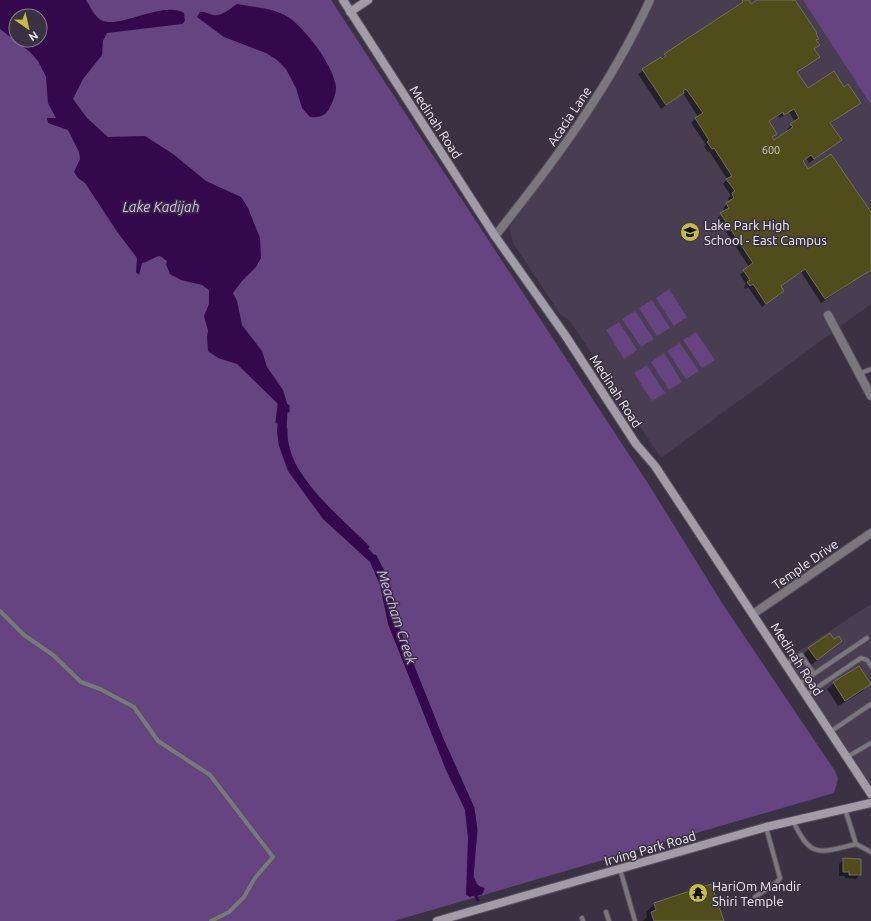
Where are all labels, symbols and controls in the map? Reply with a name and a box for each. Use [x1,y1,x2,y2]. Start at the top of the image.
north arrow [8,8,48,48]
text: N [27,29,40,44]
street label: Medinah Road [407,83,465,161]
street label: Acacia Lane [544,84,594,148]
house number: 600 [762,144,780,156]
water label: Lake Kadijah [123,199,199,215]
place label: Lake Park High School - East Campus [704,218,827,247]
school or university icon: Lake Park High School - East Campus [679,221,701,243]
street label: Medinah Road [587,352,645,430]
street label: Temple Drive [769,536,841,592]
water label: Meacham Creek [374,568,420,667]
street label: Medinah Road [768,620,826,698]
street label: Irving Park Road [603,828,697,868]
place label: HariOm Mandir Shiri Temple [712,879,801,908]
temple icon: HariOm Mandir Shiri Temple [687,882,709,904]

